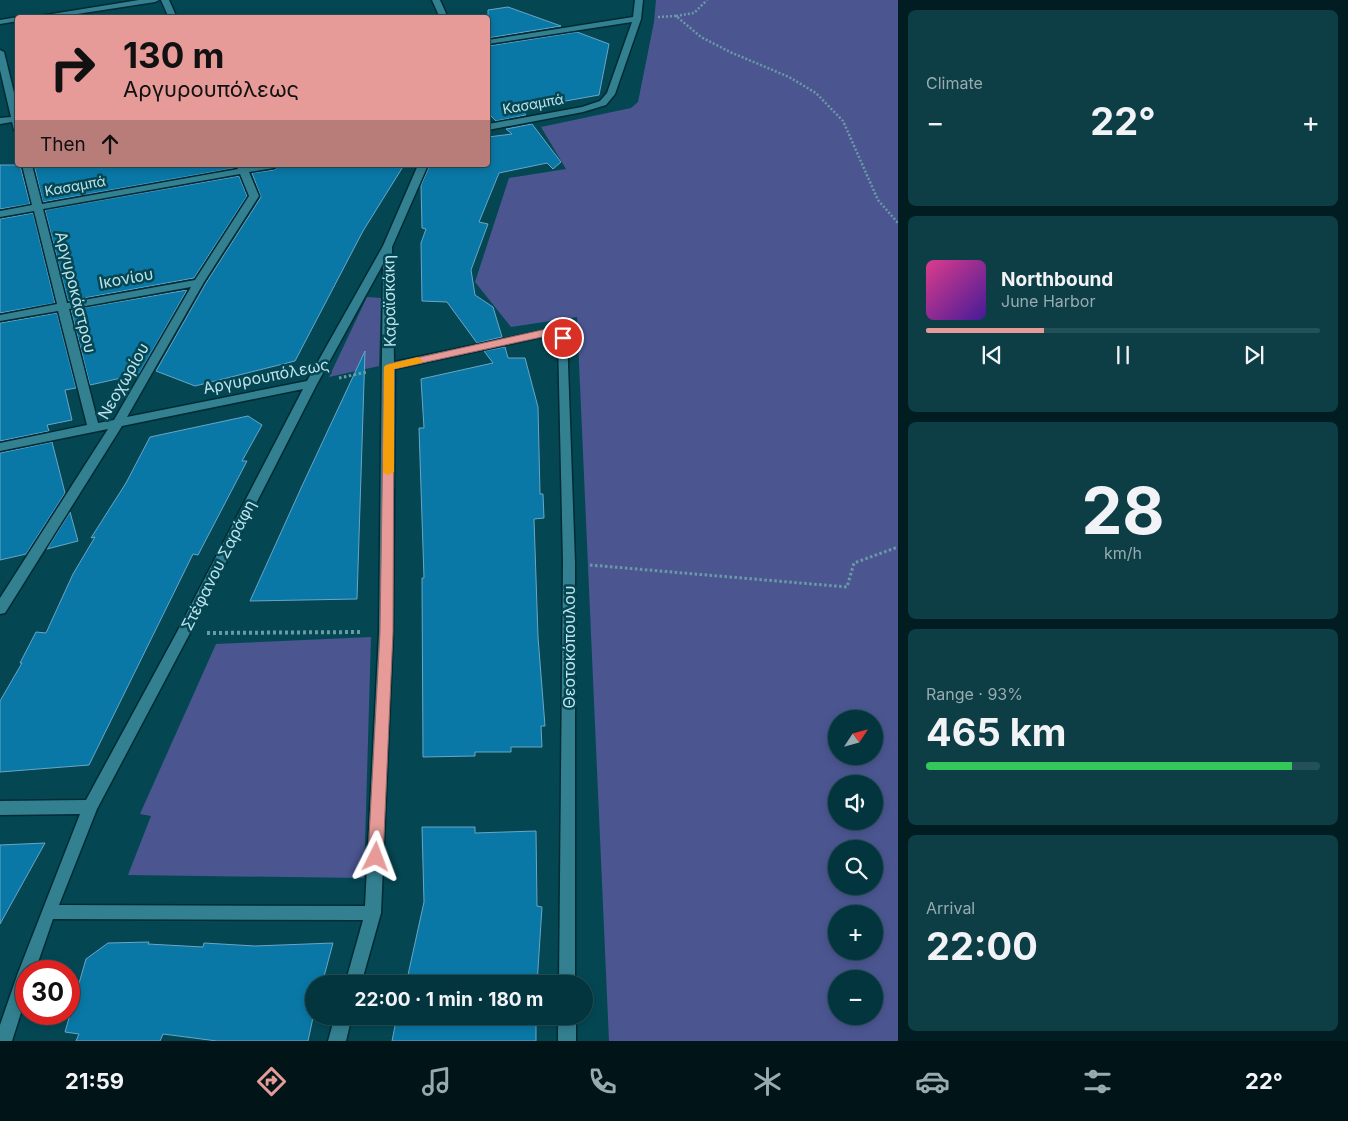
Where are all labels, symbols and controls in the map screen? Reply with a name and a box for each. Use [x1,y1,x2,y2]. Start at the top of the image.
text: 130 m [123,34,225,76]
icon: right [40,35,105,100]
text: Climate [926,73,983,93]
text: Αργυρουπόλεως [123,76,299,102]
street label: Κασαμπά [501,90,565,117]
text: 22° [1090,98,1156,144]
text: − [926,105,945,139]
text: + [1301,105,1320,139]
icon: ahead [96,130,124,158]
text: Then [40,133,86,156]
street label: Κασαμπά [43,172,107,199]
street label: Αργυροκάστρου [51,229,101,355]
street label: Καραϊσκάκη [378,255,400,347]
street label: Ικονίου [97,263,155,293]
text: Northbound [1001,268,1113,291]
text: June Harbor [1001,291,1095,311]
pin [542,317,584,359]
icon: arrive [549,324,577,352]
street label: Νεοχωρίου [93,339,153,423]
icon: previous [978,341,1006,369]
icon: pause [1109,341,1137,369]
icon: next [1240,341,1268,369]
street label: Αργυρουπόλεως [201,354,331,398]
text: 28 [1081,471,1165,550]
street label: Στέφανου Σαράφη [176,496,260,634]
text: km/h [1104,543,1142,563]
street label: Θεοτοκόπουλου [559,586,579,708]
text: Range · 93% [926,684,1023,704]
text: 465 km [926,709,1066,755]
north arrow [828,710,882,765]
map controls [828,710,883,1025]
button: sound [828,775,883,830]
position arrow [349,830,401,882]
button: search [828,840,883,895]
text: Arrival [926,898,975,918]
button: + [828,905,883,960]
text: 22:00 [926,923,1038,969]
speed limit sign: 30 [15,960,80,1025]
button: − [828,970,883,1025]
text: 22:00 · 1 min · 180 m [355,988,543,1011]
icon: directions [254,1064,289,1099]
icon: music [419,1064,454,1099]
icon: phone [585,1064,620,1099]
icon: climate [750,1064,785,1099]
icon: car [915,1064,950,1099]
icon: filters [1080,1064,1115,1099]
text: 21:59 [65,1068,124,1094]
text: 22° [1245,1068,1283,1094]

